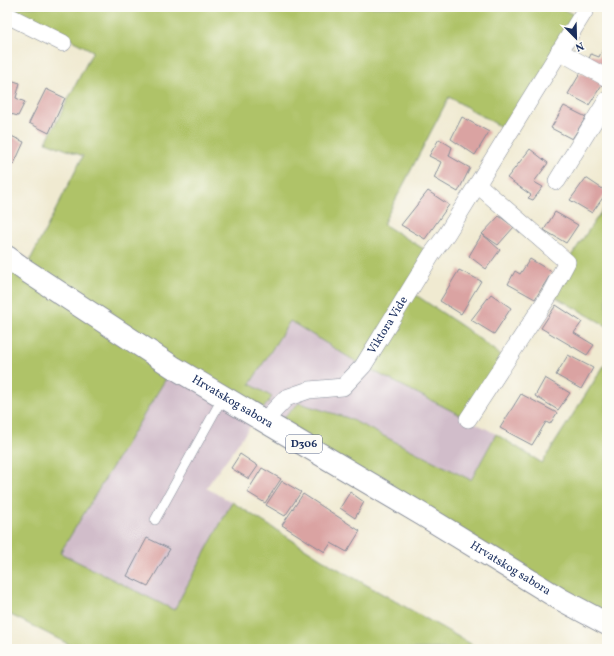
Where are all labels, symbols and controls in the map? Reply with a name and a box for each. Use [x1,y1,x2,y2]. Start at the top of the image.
north arrow [556,18,596,58]
text: N [573,37,586,54]
street label: Viktora Vide [364,293,412,357]
street label: Hrvatskog sabora [189,372,276,432]
road number: D306 [286,435,322,453]
street label: Hrvatskog sabora [467,538,554,599]

